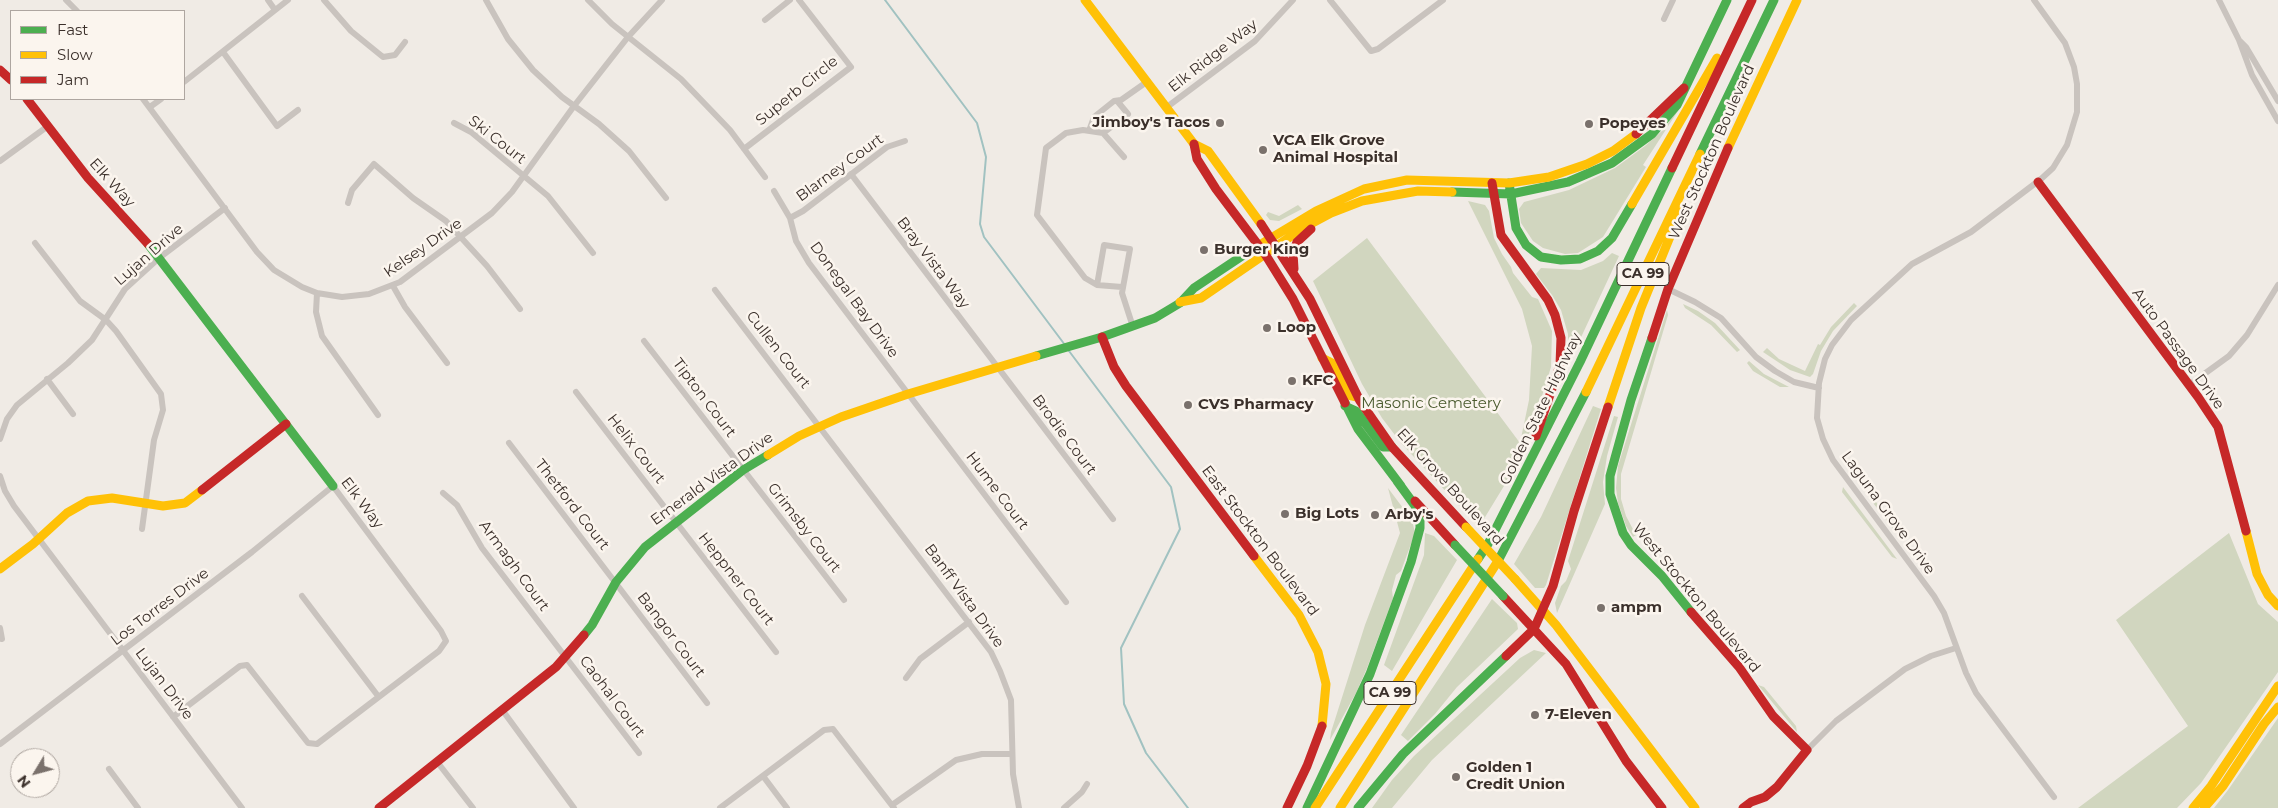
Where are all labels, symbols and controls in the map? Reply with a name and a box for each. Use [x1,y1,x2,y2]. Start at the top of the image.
legend [10,10,185,100]
street label: Elk Ridge Way [1165,16,1261,96]
text: Fast [57,20,88,39]
text: Slow [57,45,93,64]
street label: Superb Circle [752,52,842,130]
street label: West Stockton Boulevard [1665,62,1759,242]
text: Jam [57,70,89,89]
street label: Ski Court [465,112,529,168]
place label: Jimboy's Tacos [1092,114,1210,132]
place label: Popeyes [1599,115,1666,133]
marker: Jimboy's Tacos [1214,117,1226,129]
marker: Popeyes [1583,118,1595,130]
street label: Blarney Court [793,130,887,206]
place label: VCA Elk Grove Animal Hospital [1273,132,1398,167]
marker: VCA Elk Grove Animal Hospital [1257,144,1269,156]
street label: Elk Way [85,155,139,211]
street label: Bray Vista Way [893,214,973,312]
street label: Kelsey Drive [381,215,465,281]
street label: Lujan Drive [111,220,187,290]
street label: Donegal Bay Drive [806,238,902,362]
place label: Burger King [1214,241,1309,259]
marker: Burger King [1198,244,1210,256]
road number: CA 99 [1617,262,1669,286]
street label: Auto Passage Drive [2128,285,2228,413]
street label: Cullen Court [742,308,814,392]
place label: Loop [1277,319,1316,337]
marker: Loop [1261,322,1273,334]
street label: Golden State Highway [1496,330,1586,488]
street label: Tipton Court [668,355,740,441]
place label: KFC [1302,372,1333,390]
marker: KFC [1286,375,1298,387]
street label: Brodie Court [1028,391,1100,479]
park label: Masonic Cemetery [1361,395,1501,413]
place label: CVS Pharmacy [1198,396,1313,414]
marker: CVS Pharmacy [1182,399,1194,411]
street label: Helix Court [603,411,669,487]
street label: Elk Grove Boulevard [1393,425,1507,549]
street label: Emerald Vista Drive [647,429,777,529]
street label: Hume Court [962,448,1032,534]
street label: Laguna Grove Drive [1837,448,1939,578]
street label: Thetford Court [531,456,613,554]
street label: East Stockton Boulevard [1198,462,1322,620]
street label: Elk Way [337,474,387,532]
street label: Grimsby Court [763,480,845,576]
place label: Big Lots [1295,505,1359,523]
place label: Arby's [1385,506,1433,524]
marker: Big Lots [1279,508,1291,520]
marker: Arby's [1369,509,1381,521]
street label: Armagh Court [475,517,553,615]
street label: West Stockton Boulevard [1628,520,1764,676]
street label: Heppner Court [694,529,778,629]
street label: Banff Vista Drive [920,541,1008,651]
street label: Los Torres Drive [108,564,212,650]
street label: Bangor Court [633,589,709,681]
place label: ampm [1611,599,1662,617]
marker: ampm [1595,602,1607,614]
street label: Lujan Drive [131,645,197,723]
street label: Caohal Court [575,653,649,741]
road number: CA 99 [1364,681,1416,704]
place label: 7-Eleven [1545,706,1612,724]
marker: 7-Eleven [1529,709,1541,721]
north arrow [10,748,60,798]
place label: Golden 1 Credit Union [1466,759,1565,794]
text: N [13,771,34,791]
marker: Golden 1 Credit Union [1450,771,1462,783]

